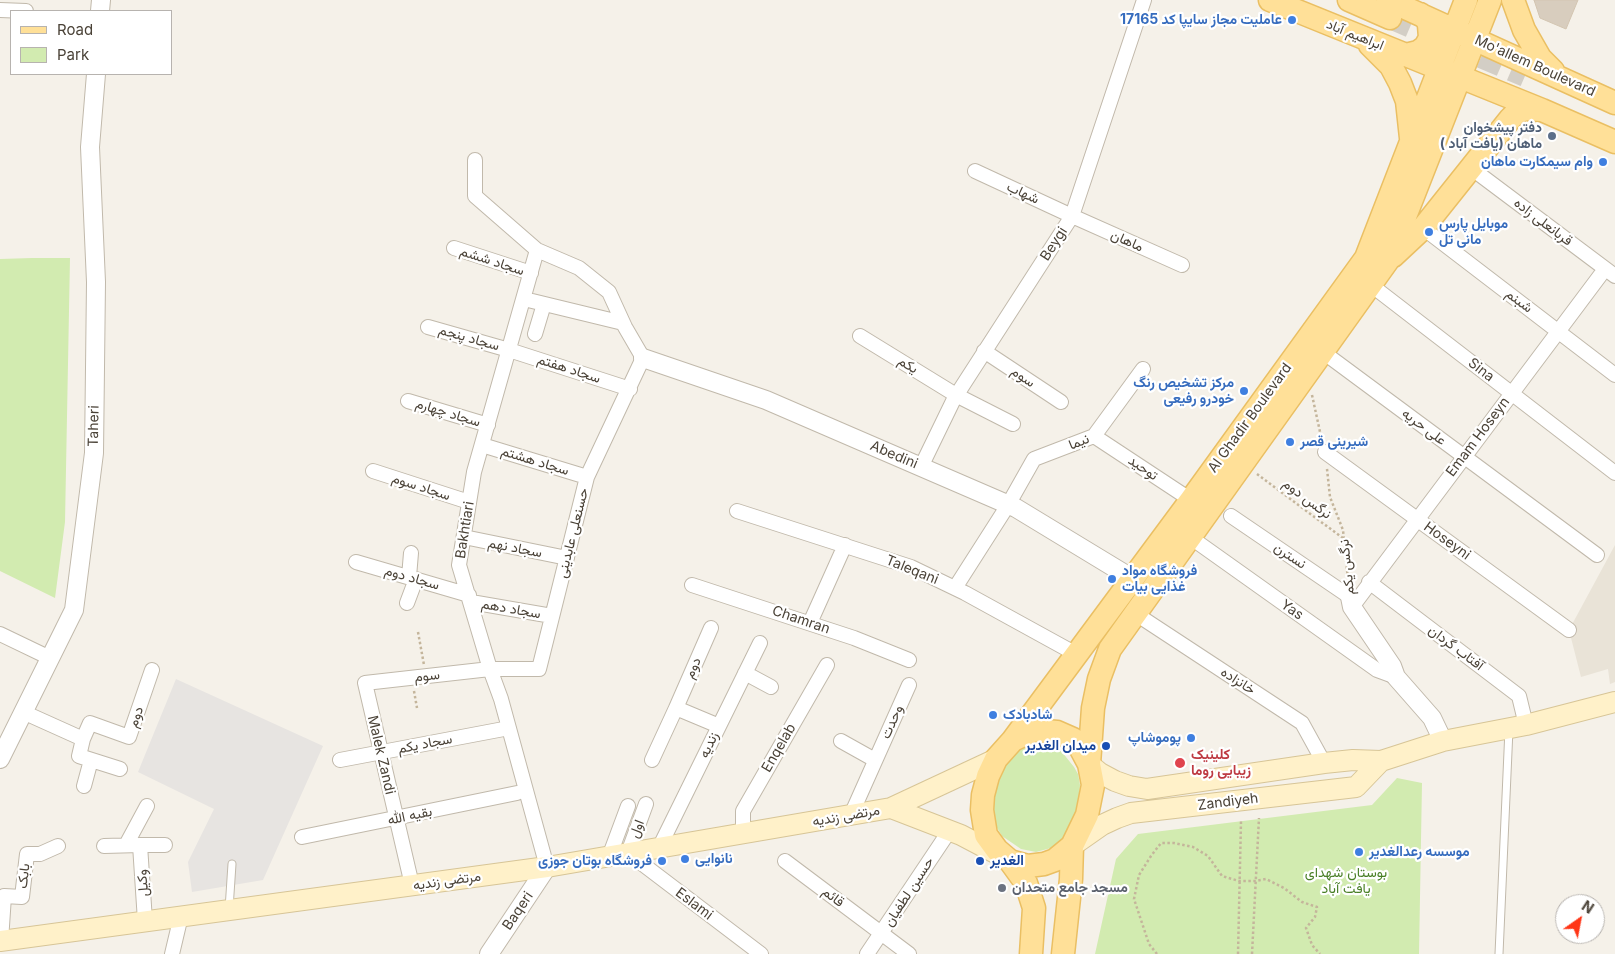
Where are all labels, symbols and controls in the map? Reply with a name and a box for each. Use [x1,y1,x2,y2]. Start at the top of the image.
legend [10,10,172,75]
place label: عاملیت مجاز سایپا کد 17165 [1120,12,1282,28]
marker: عاملیت مجاز سایپا کد 17165 [1286,14,1298,26]
street label: ابراهیم آباد [1324,16,1386,54]
text: Road [57,20,93,39]
street label: Mo'allem Boulevard [1472,32,1598,100]
text: Park [57,45,89,64]
place label: دفتر پیشخوان ماهان (یافت آباد ) [1440,120,1542,152]
marker: دفتر پیشخوان ماهان (یافت آباد ) [1546,130,1558,142]
place label: وام سیمکارت ماهان [1481,154,1593,170]
marker: وام سیمکارت ماهان [1597,156,1609,168]
street label: شهاب [1004,178,1042,208]
street label: قربانعلی زاده [1510,195,1576,249]
place label: موبایل پارس مانی تل [1439,216,1508,248]
street label: Beygi [1037,224,1071,264]
street label: ماهان [1108,226,1146,256]
marker: موبایل پارس مانی تل [1423,226,1435,238]
street label: سجاد ششم [458,243,526,279]
street label: شبنم [1502,285,1536,317]
street label: سجاد پنجم [437,321,501,355]
street label: سجاد هفتم [535,351,603,387]
street label: یکم [895,353,921,377]
street label: Sina [1465,355,1497,385]
street label: Al Ghadir Boulevard [1205,360,1295,476]
street label: سوم [1008,363,1038,391]
place label: مرکز تشخیص رنگ خودرو رفیعی [1133,375,1234,408]
marker: مرکز تشخیص رنگ خودرو رفیعی [1238,385,1250,397]
street label: Emam Hoseyn [1443,394,1513,480]
street label: سجاد چهارم [414,395,482,431]
street label: Taheri [85,405,103,447]
street label: علی حریه [1399,405,1449,449]
street label: نیما [1066,430,1092,454]
place label: شیرینی قصر [1300,434,1368,450]
marker: شیرینی قصر [1284,436,1296,448]
street label: Abedini [868,437,920,473]
street label: سجاد هشتم [499,443,571,479]
street label: توحید [1125,452,1161,484]
street label: سجاد سوم [390,470,452,504]
street label: نرگس دوم [1279,475,1335,523]
street label: حسنعلی عابدینی [554,486,592,580]
street label: Bakhtiari [452,500,478,560]
street label: Hoseyni [1420,518,1474,564]
street label: سجاد نهم [487,535,543,561]
street label: نرگس یکم [1336,538,1358,596]
street label: نسترن [1271,539,1309,573]
street label: Taleqani [883,552,941,588]
street label: سجاد دوم [383,562,441,594]
place label: فروشگاه مواد غذایی بیات [1122,563,1197,596]
marker: فروشگاه مواد غذایی بیات [1106,573,1118,585]
street label: سجاد دهم [480,596,542,622]
street label: Yas [1277,596,1307,624]
street label: Chamran [770,602,832,638]
street label: آفتاب گردان [1425,622,1487,674]
street label: دوم [681,655,705,681]
street label: خانزاده [1218,664,1258,698]
street label: سوم [413,666,441,686]
street label: وحدت [877,702,907,742]
street label: دوم [125,704,147,730]
place label: شادبادک [1003,707,1052,723]
marker: شادبادک [987,709,999,721]
street label: Malek Zandi [364,714,398,796]
street label: Enqelab [758,721,800,775]
street label: زندیه [696,729,722,761]
street label: سجاد یکم [396,730,454,758]
place label: پوموشاپ [1128,730,1181,746]
marker: پوموشاپ [1185,732,1197,744]
place label: میدان الغدیر [1025,738,1096,754]
marker: میدان الغدیر [1100,740,1112,752]
place label: کلینیک زیبایی روما [1191,747,1251,780]
marker: کلینیک زیبایی روما [1173,756,1187,770]
street label: Zandiyeh [1197,790,1259,814]
street label: مرتضی زندیه [811,802,881,830]
street label: بقیه الله [386,803,434,829]
street label: اول [626,817,648,841]
place label: موسسه رعدالغدیر [1369,844,1470,860]
marker: موسسه رعدالغدیر [1353,846,1365,858]
place label: نانوایی [695,851,733,867]
place label: فروشگاه بوتان جوزی [538,853,652,869]
marker: نانوایی [679,853,691,865]
place label: الغدیر [990,853,1024,869]
street label: حسین لطفیان [880,854,938,930]
marker: فروشگاه بوتان جوزی [656,855,668,867]
marker: الغدیر [974,855,986,867]
street label: بابک [14,863,34,889]
park label: بوستان شهدای یافت آباد [1305,865,1387,898]
street label: مرتضی زندیه [412,868,482,894]
street label: وکیل [134,869,152,897]
place label: مسجد جامع متحدان [1012,880,1128,896]
marker: مسجد جامع متحدان [996,882,1008,894]
street label: قائم [819,883,847,911]
street label: Eslami [672,884,716,924]
street label: Baqeri [499,889,537,933]
north arrow [1555,894,1605,944]
text: N [1579,897,1597,917]

